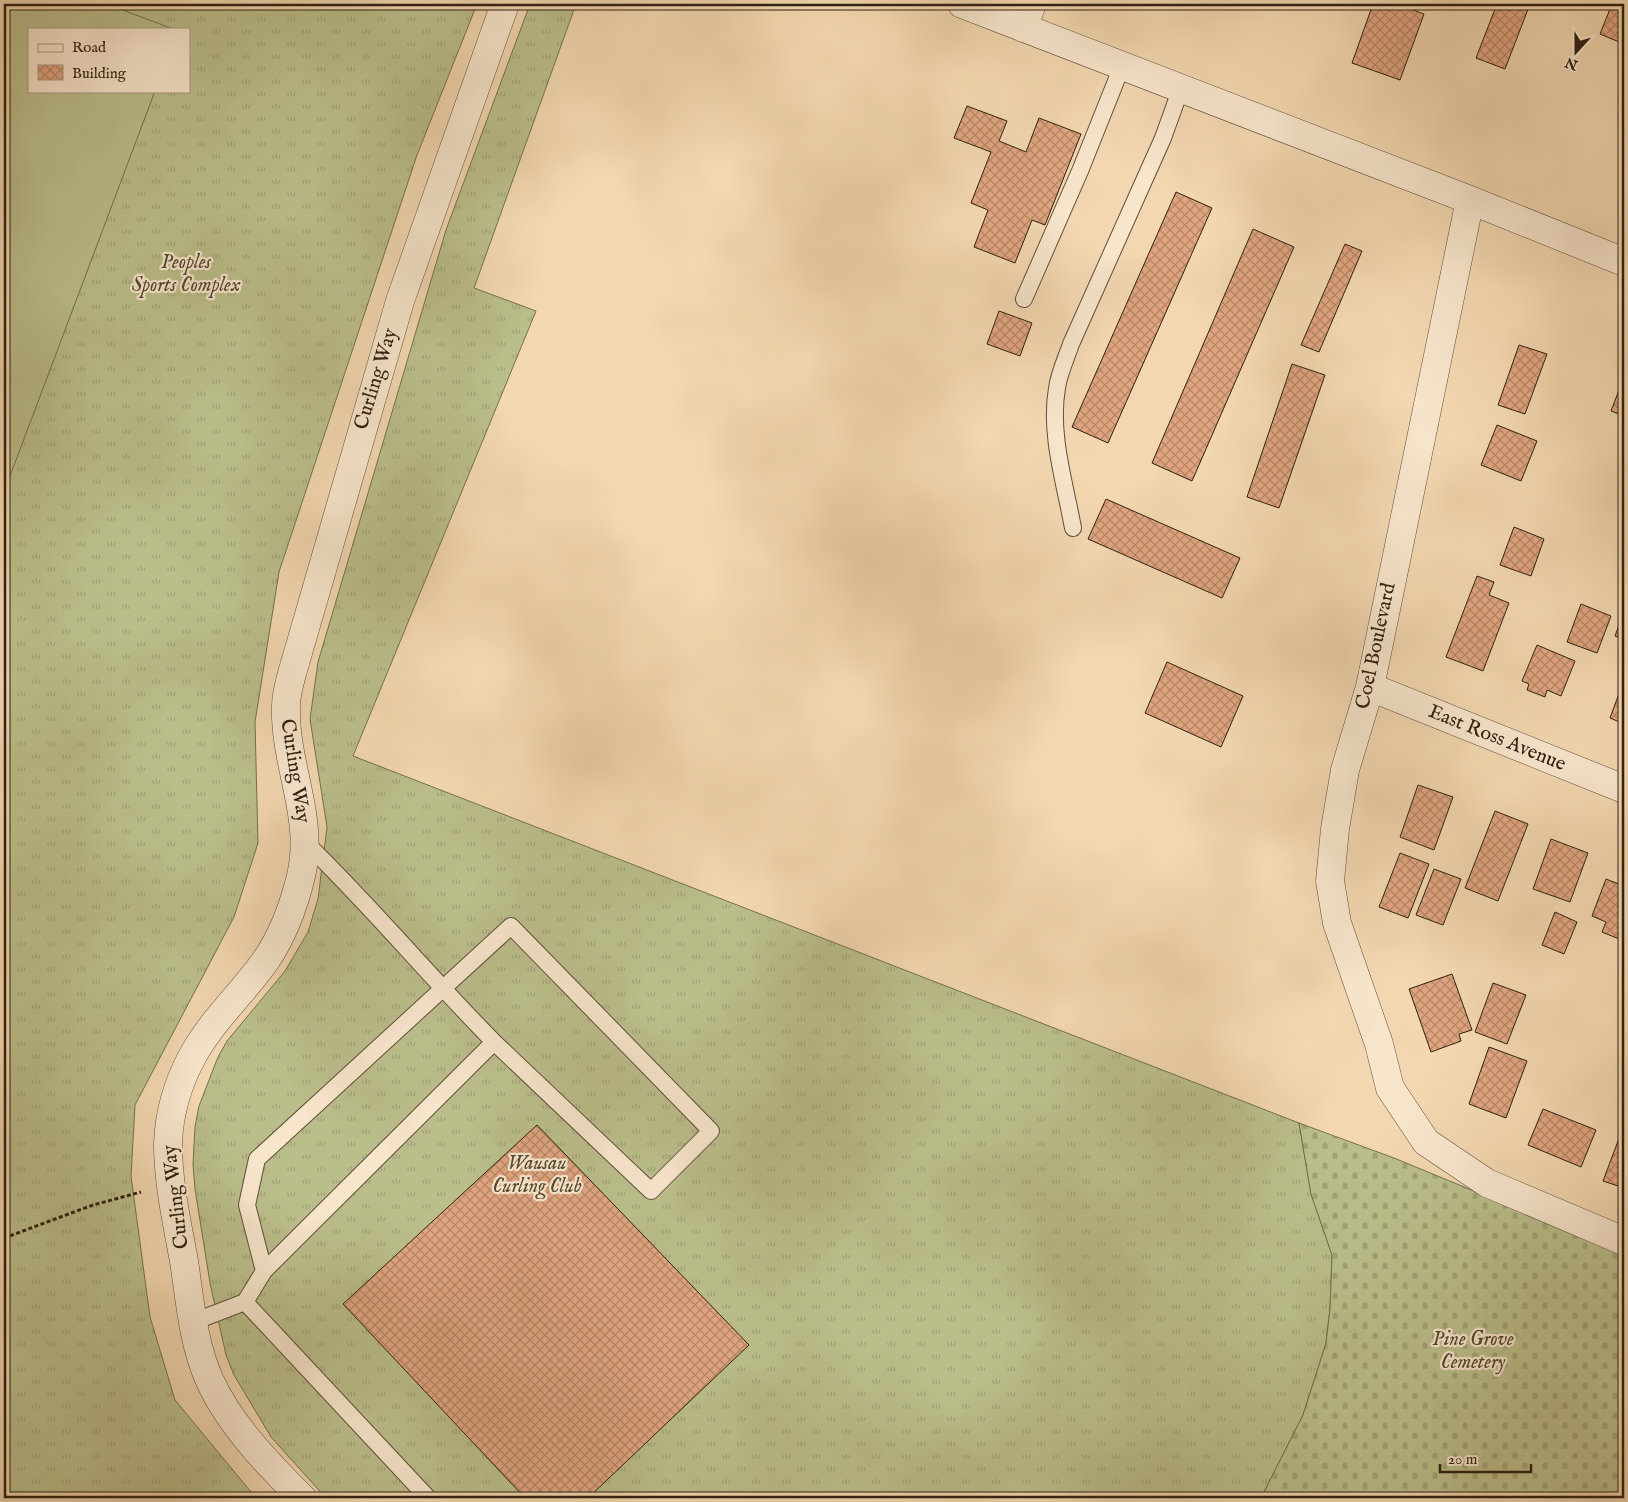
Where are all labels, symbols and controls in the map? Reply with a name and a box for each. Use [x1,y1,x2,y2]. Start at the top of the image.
legend [28,28,190,92]
north arrow [1550,28,1600,78]
text: Road [72,38,107,57]
text: N [1563,53,1582,74]
text: Building [72,64,127,83]
park label: Peoples Sports Complex [132,250,241,298]
street label: Curling Way [349,325,403,433]
street label: Coel Boulevard [1350,580,1402,711]
street label: East Ross Avenue [1425,699,1569,777]
street label: Curling Way [274,717,316,825]
street label: Curling Way [157,1143,195,1251]
park label: Wausau Curling Club [493,1151,582,1200]
park label: Pine Grove Cemetery [1432,1327,1514,1375]
scale bar [1440,1442,1532,1474]
text: 20 m [1448,1450,1478,1469]

